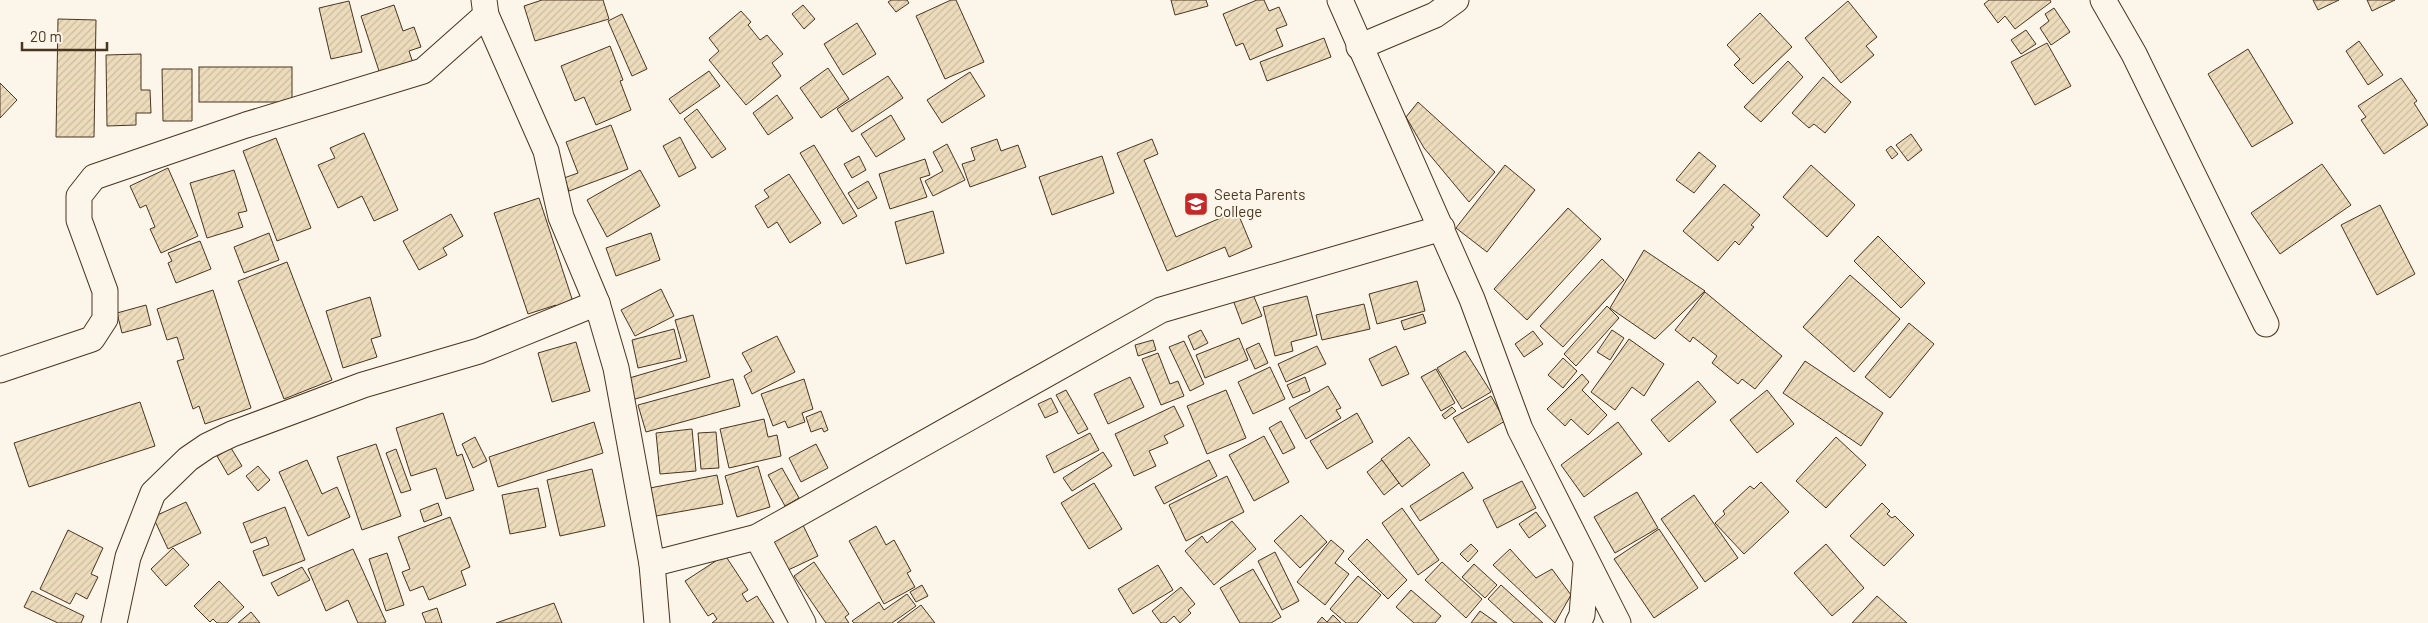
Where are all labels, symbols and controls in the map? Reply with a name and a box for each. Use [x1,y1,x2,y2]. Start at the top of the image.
scale bar [22,20,108,52]
text: 20 m [30,27,62,45]
place label: Seeta Parents College [1214,185,1305,220]
school or university icon: Seeta Parents College [1183,191,1209,217]

